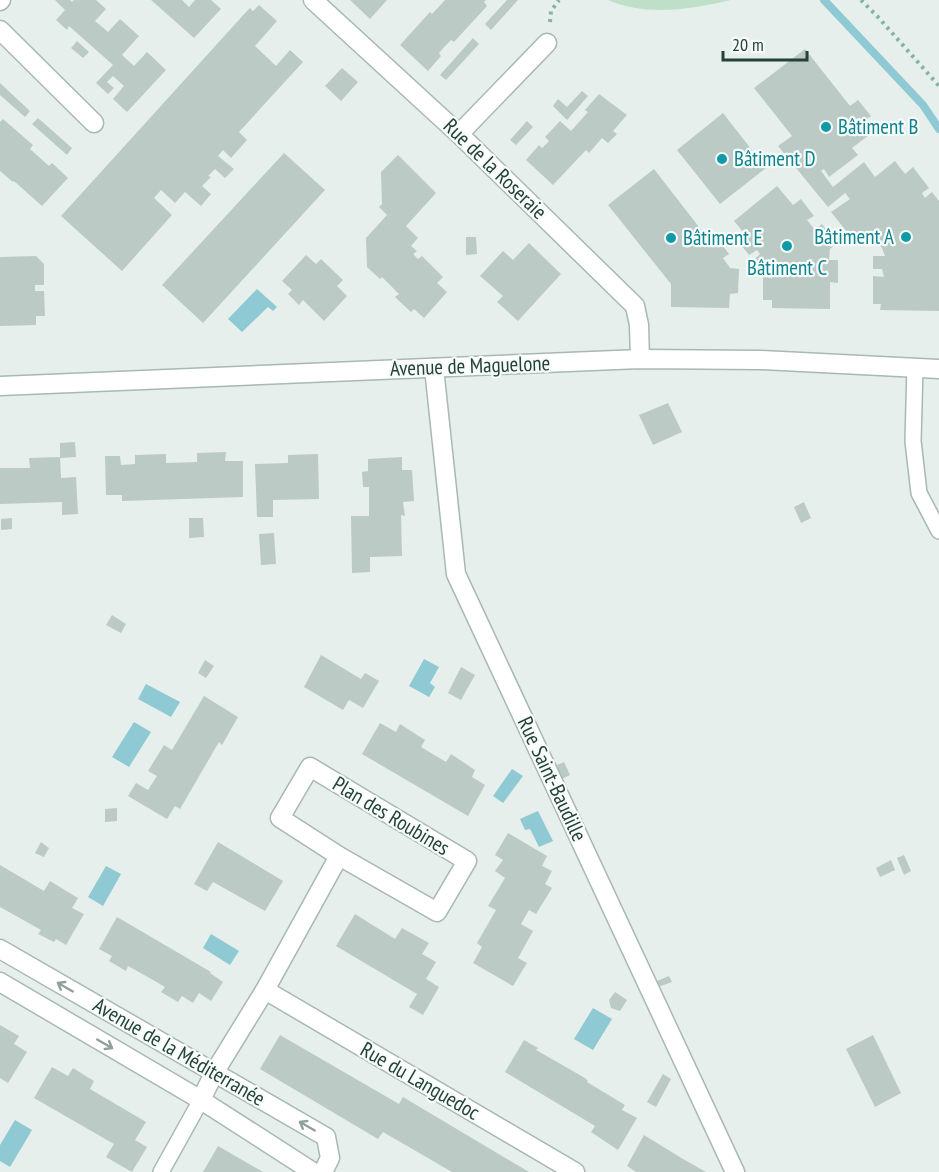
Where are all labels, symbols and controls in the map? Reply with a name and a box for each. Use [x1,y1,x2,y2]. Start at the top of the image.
scale bar [723,24,807,62]
text: 20 m [732,33,764,56]
street label: Rue de la Roseraie [438,112,553,225]
place label: Bâtiment B [838,113,918,140]
marker: Bâtiment B [819,120,833,134]
place label: Bâtiment D [734,145,815,172]
marker: Bâtiment D [715,152,729,166]
place label: Bâtiment A [814,223,894,250]
place label: Bâtiment E [683,224,762,251]
marker: Bâtiment A [899,230,913,244]
marker: Bâtiment E [664,231,678,245]
marker: Bâtiment C [780,239,794,253]
place label: Bâtiment C [747,254,827,281]
street label: Avenue de Maguelone [389,349,551,382]
street label: Rue Saint-Baudille [512,712,593,845]
street label: Plan des Roubines [328,770,455,861]
one-way arrow [57,981,74,993]
street label: Avenue de la Méditerranée [89,991,270,1112]
street label: Rue du Languedoc [356,1035,485,1126]
one-way arrow [96,1038,113,1050]
one-way arrow [299,1120,316,1132]

